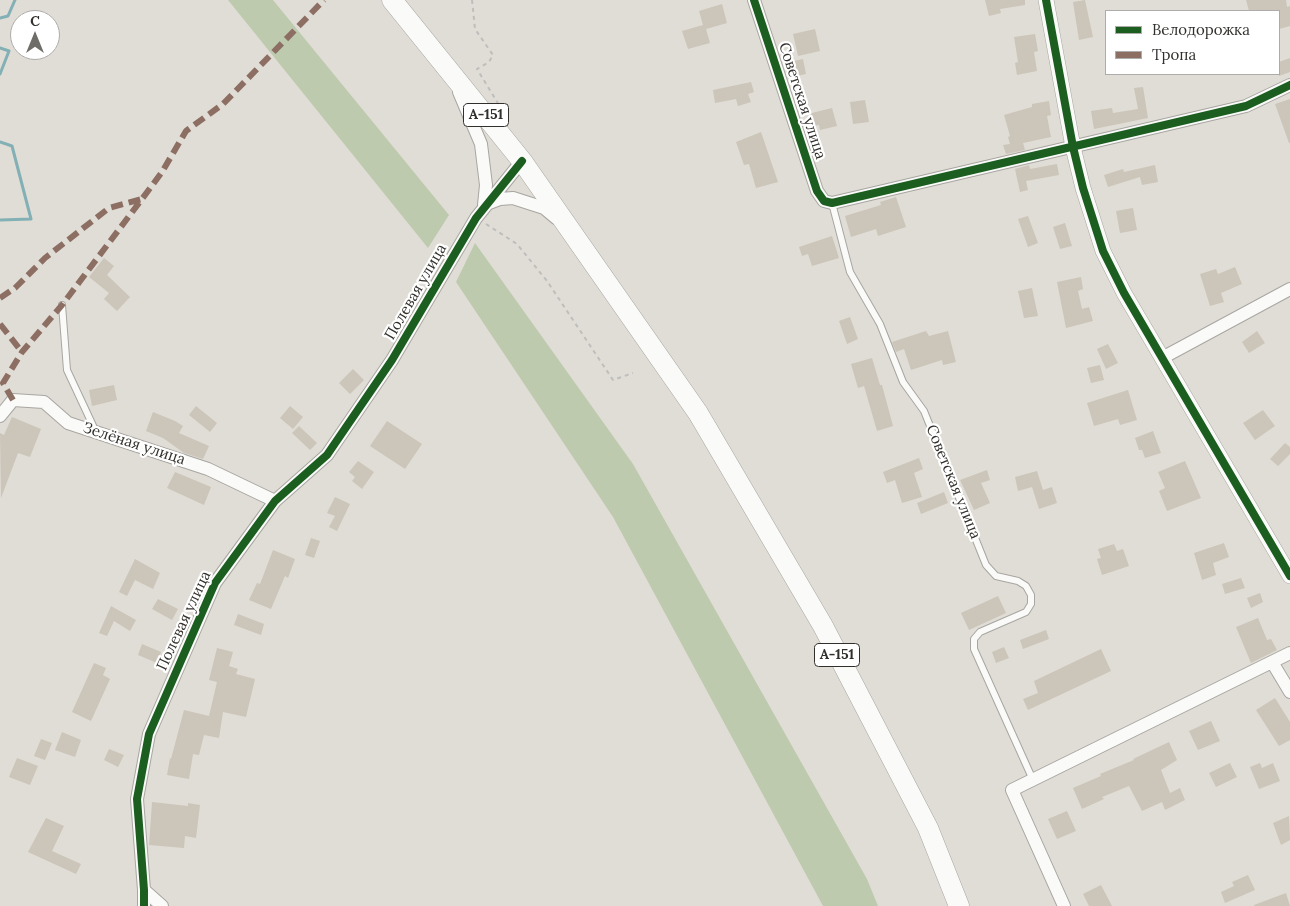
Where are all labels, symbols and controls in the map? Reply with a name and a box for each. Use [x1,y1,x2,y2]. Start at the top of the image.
north arrow [10,10,60,60]
legend [1105,10,1280,75]
text: С [30,12,40,30]
text: Велодорожка [1152,20,1250,39]
street label: Советская улица [775,40,829,162]
text: Тропа [1152,45,1196,64]
road number: А-151 [464,104,508,126]
street label: Полевая улица [381,241,451,343]
street label: Зелёная улица [81,419,187,469]
street label: Советская улица [922,422,984,542]
street label: Полевая улица [153,568,215,674]
road number: А-151 [814,644,860,666]

